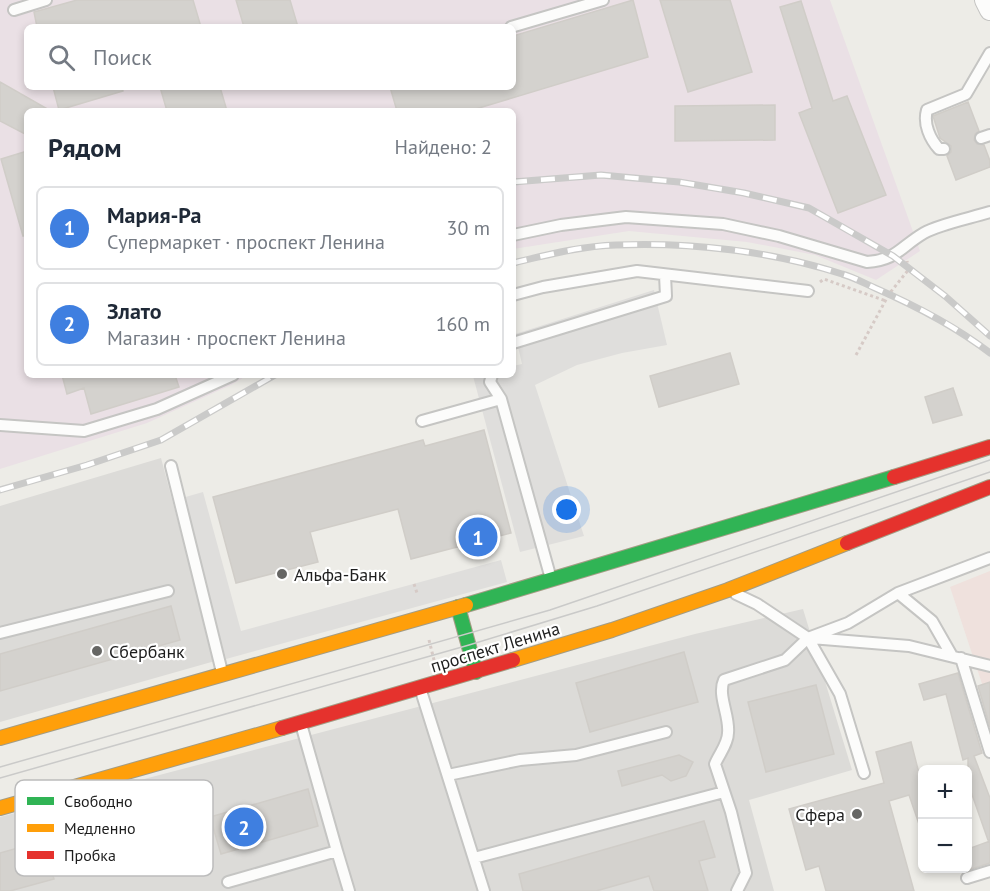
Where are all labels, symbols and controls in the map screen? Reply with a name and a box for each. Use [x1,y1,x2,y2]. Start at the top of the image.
search box [24,24,516,90]
icon: search [45,41,78,74]
text: Поиск [93,43,152,71]
text: Рядом [48,131,122,164]
text: Найдено: 2 [395,134,492,160]
text: Мария-Ра [107,201,201,229]
text: 1 [64,215,75,241]
text: 30 m [447,215,490,241]
text: Супермаркет · проспект Ленина [107,229,385,255]
text: Злато [107,297,162,325]
text: 2 [64,311,75,337]
text: 160 m [436,311,490,337]
text: Магазин · проспект Ленина [107,325,346,351]
your location [552,495,581,524]
pin: 1 [458,514,498,560]
place label: Альфа-Банк [294,563,387,586]
marker: Альфа-Банк [275,567,289,581]
street label: проспект Ленина [427,616,563,678]
place label: Сбербанк [109,640,185,663]
marker: Сбербанк [90,644,104,658]
map controls [918,765,972,873]
button: + [918,765,972,819]
legend [15,780,213,876]
text: Свободно [64,791,133,811]
place label: Сфера [795,803,845,826]
pin: 2 [224,804,264,850]
marker: Сфера [850,807,864,821]
text: Медленно [64,818,136,838]
button: − [918,819,972,873]
text: Пробка [64,845,116,865]

